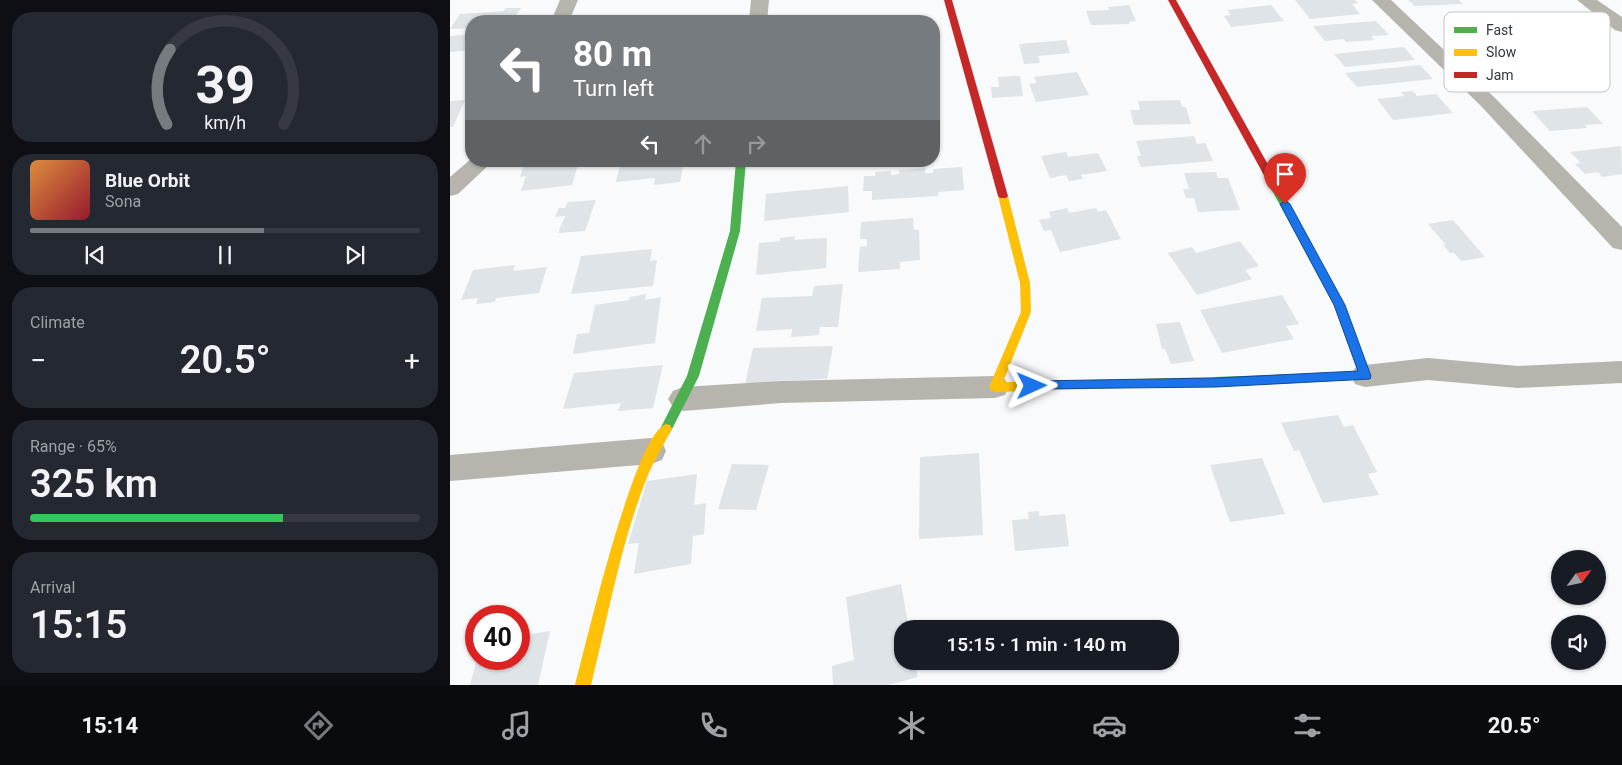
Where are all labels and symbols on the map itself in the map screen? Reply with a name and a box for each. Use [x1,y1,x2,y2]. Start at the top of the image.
legend [1444,12,1610,92]
text: Fast [1486,22,1513,38]
text: Slow [1486,44,1517,60]
text: Jam [1486,67,1514,83]
pin [1264,153,1306,204]
position arrow [1005,359,1057,411]
north arrow [1551,550,1606,605]
speed limit sign: 40 [465,605,530,670]

